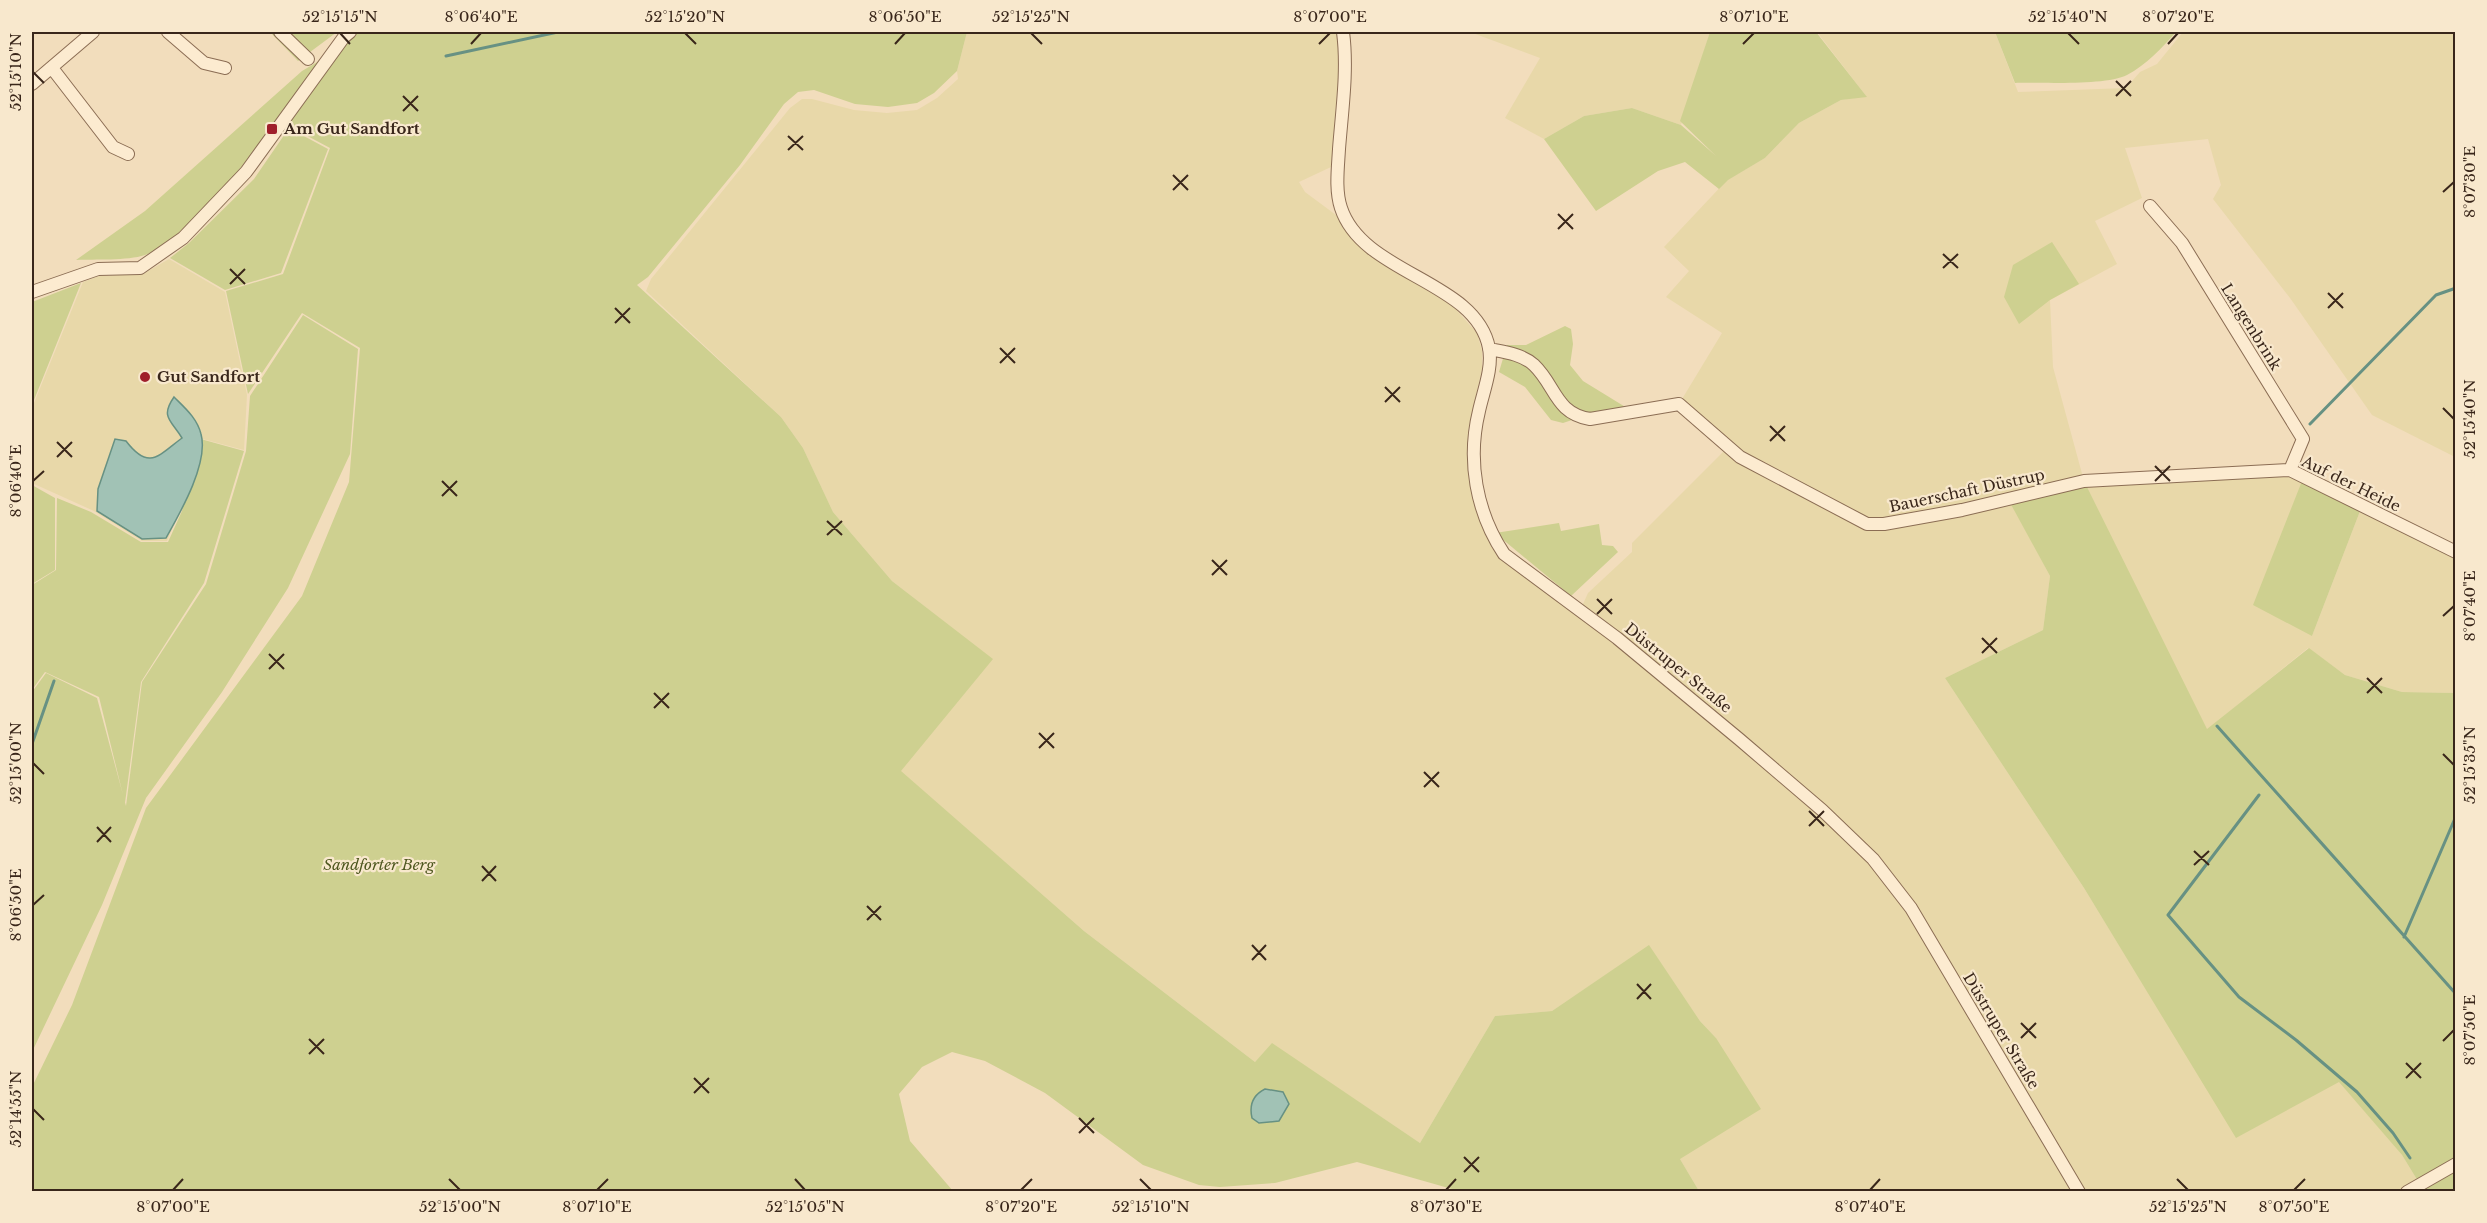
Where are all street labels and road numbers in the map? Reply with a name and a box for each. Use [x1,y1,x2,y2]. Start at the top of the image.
street label: Langenbrink [2217,280,2286,374]
street label: Auf der Heide [2298,451,2404,516]
street label: Bauerschaft Düstrup [1887,465,2046,516]
street label: Düstruper Straße [1621,619,1736,717]
street label: Düstruper Straße [1959,969,2044,1092]

